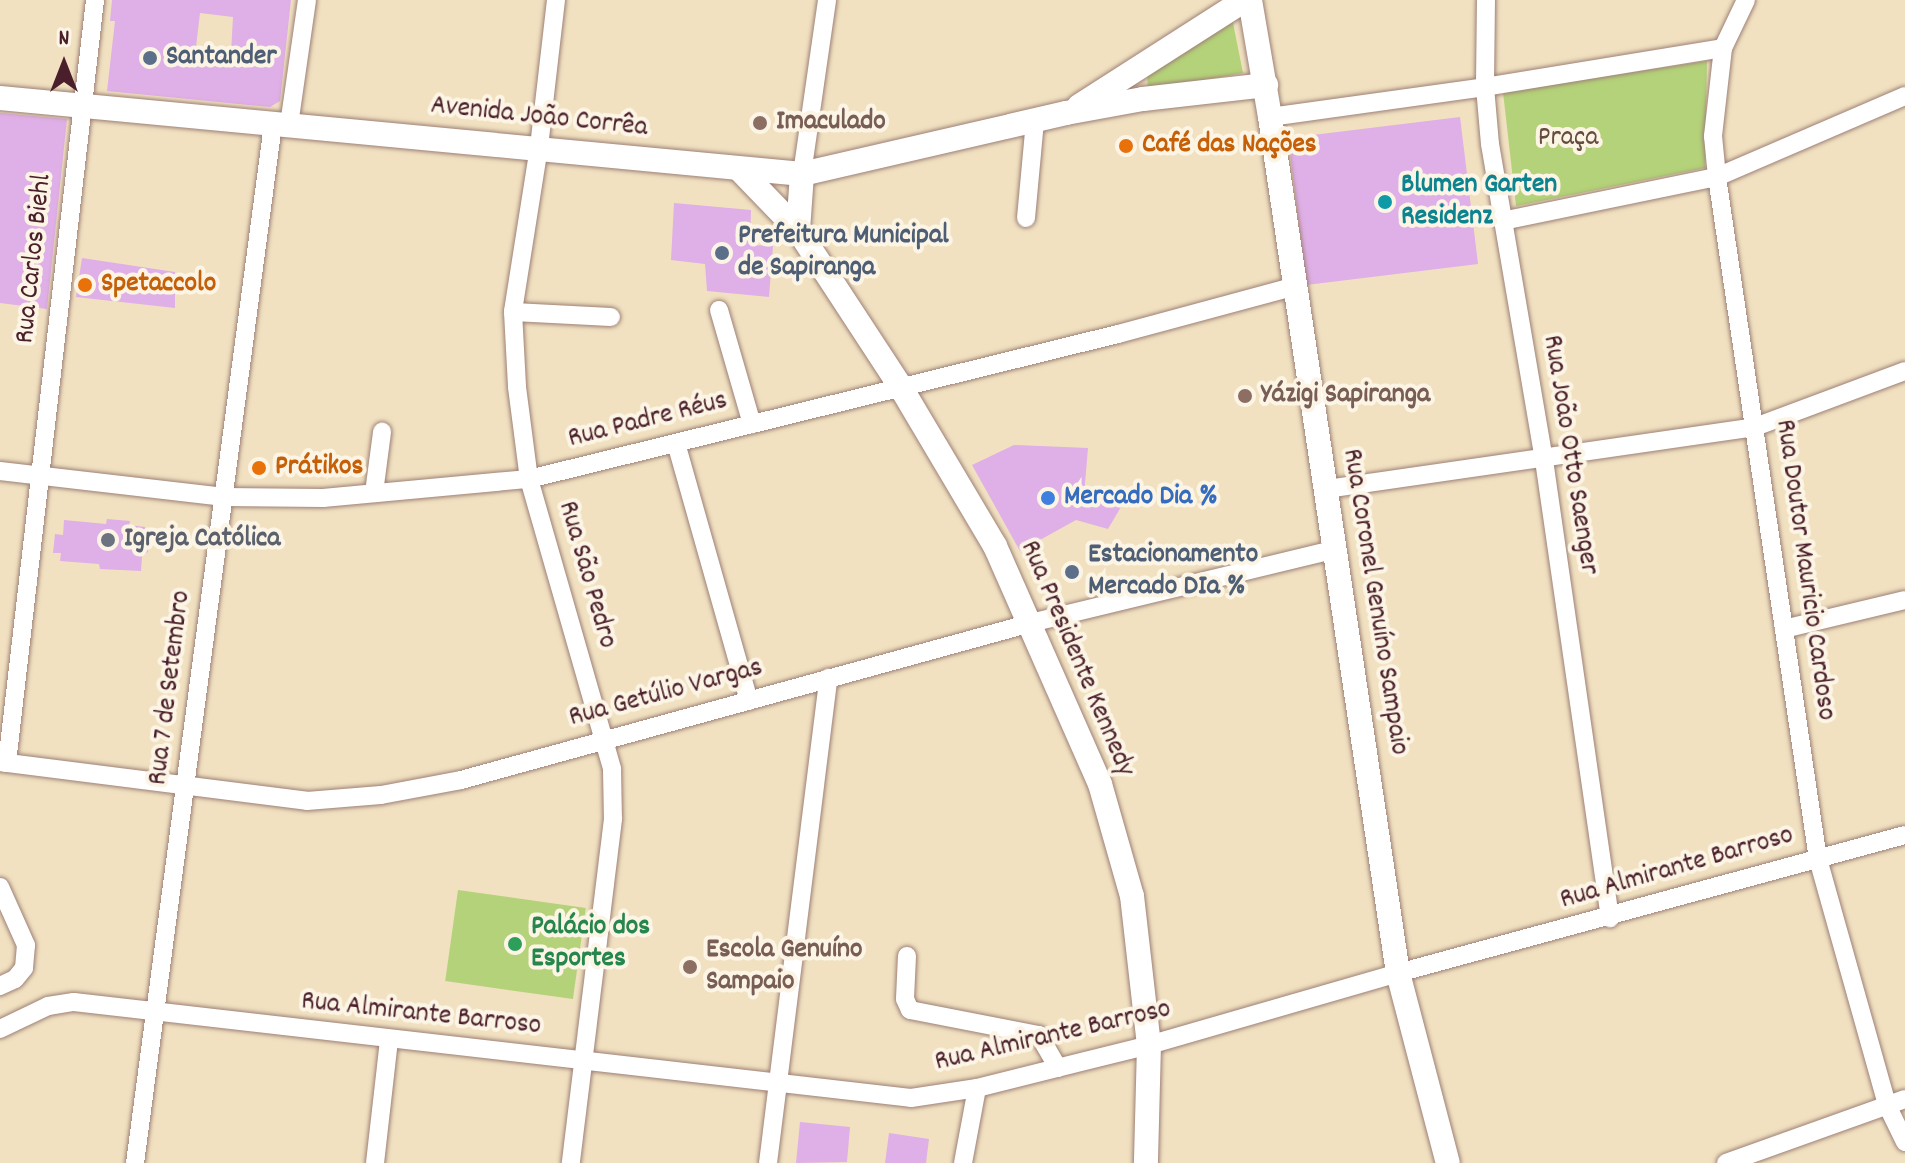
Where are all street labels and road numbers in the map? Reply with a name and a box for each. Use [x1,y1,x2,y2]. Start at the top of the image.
street label: Avenida João Corrêa [429,90,649,146]
street label: Rua Carlos Biehl [9,173,61,345]
street label: Rua João Otto Saenger [1533,333,1605,577]
street label: Rua Padre Réus [565,385,731,457]
street label: Rua Doutor Mauricio Cardoso [1766,417,1842,723]
street label: Rua Coronel Genuíno Sampaio [1333,447,1415,757]
street label: Rua São Pedro [549,498,623,652]
street label: Rua Presidente Kennedy [1011,536,1141,782]
street label: Rua 7 de Setembro [142,589,200,787]
street label: Rua Getúlio Vargas [566,652,766,736]
street label: Rua Almirante Barroso [1557,820,1797,918]
street label: Rua Almirante Barroso [299,986,543,1044]
street label: Rua Almirante Barroso [932,994,1174,1080]

